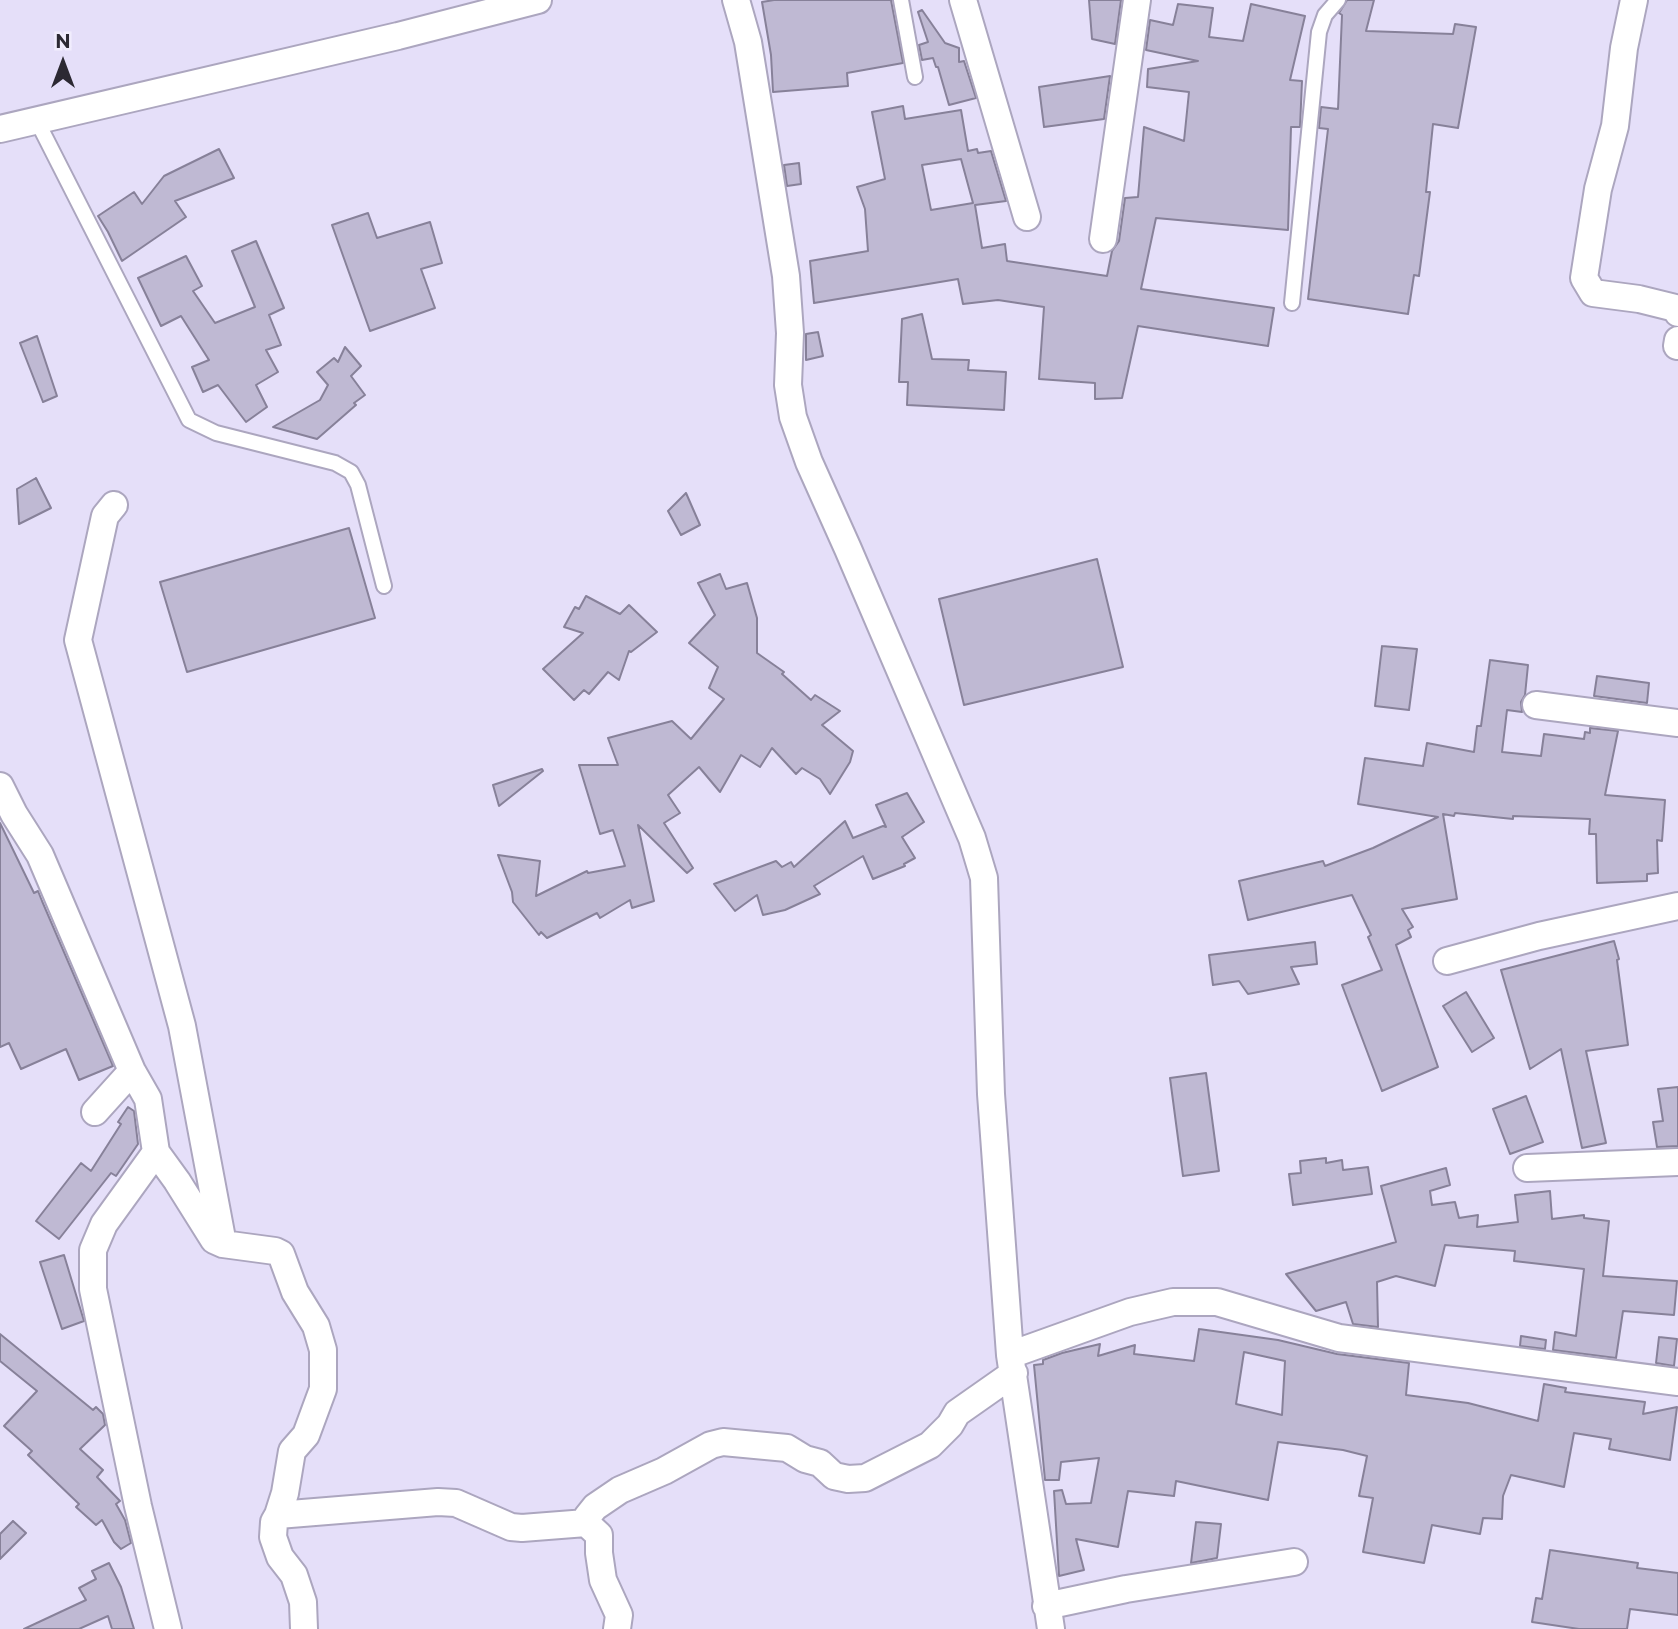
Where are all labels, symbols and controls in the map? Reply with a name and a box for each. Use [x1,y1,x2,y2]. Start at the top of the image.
north arrow [28,28,98,98]
text: N [55,30,71,53]

